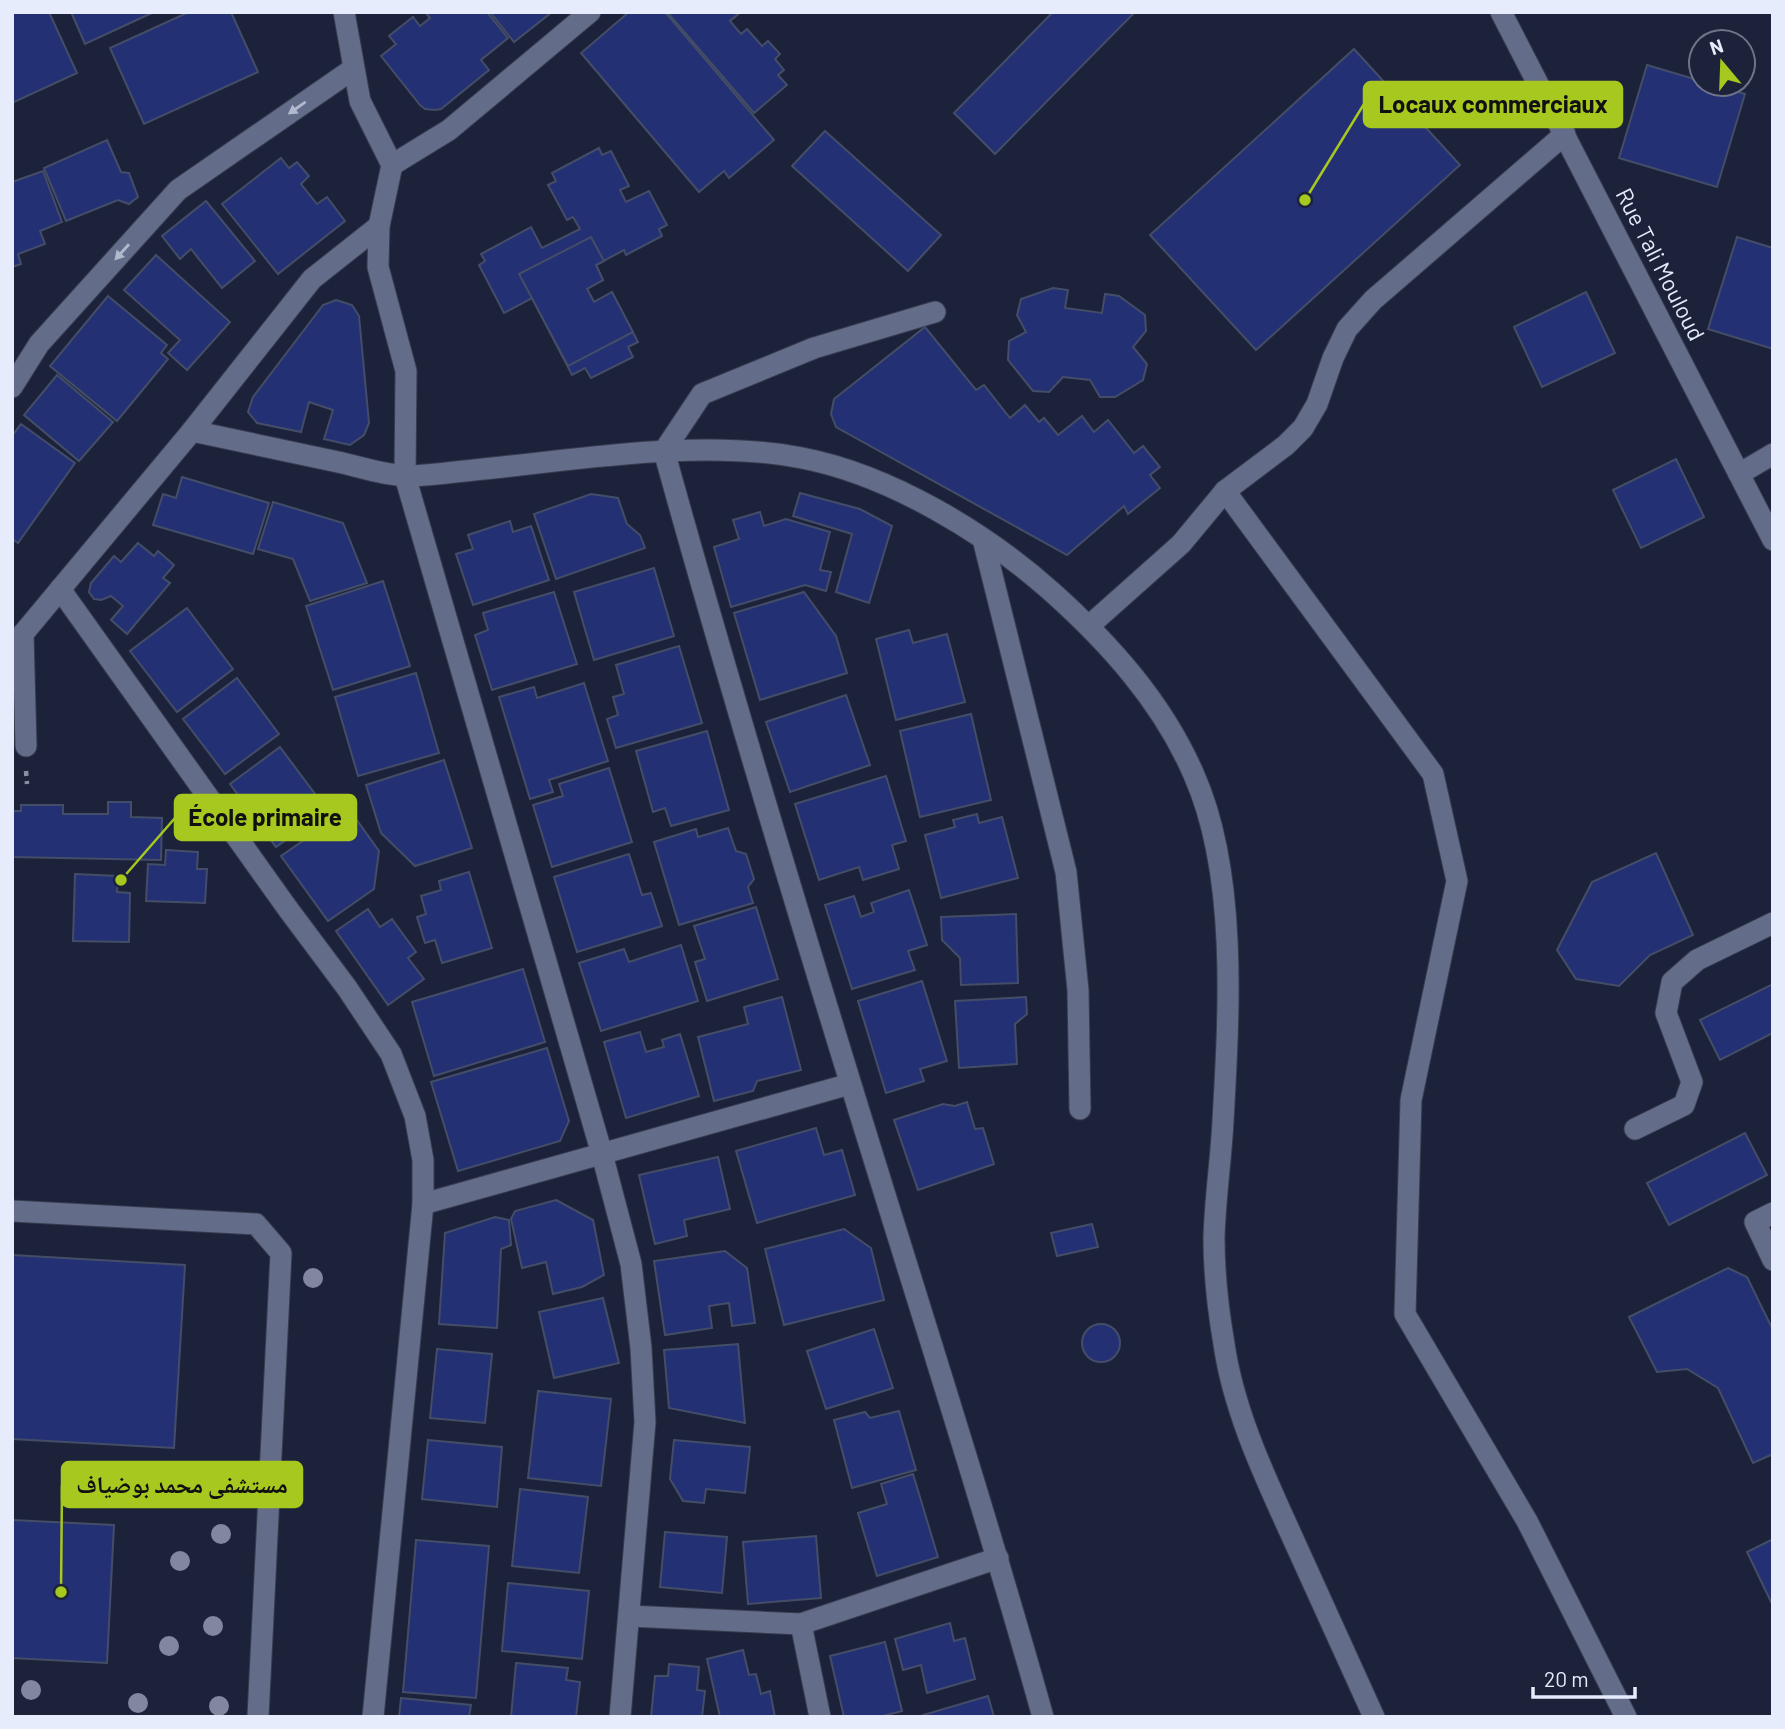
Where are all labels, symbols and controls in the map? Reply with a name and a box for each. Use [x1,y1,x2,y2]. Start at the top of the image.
north arrow [1687,28,1757,98]
text: N [1707,34,1726,59]
callout: Locaux commerciaux [1364,82,1622,127]
text: Locaux commerciaux [1378,89,1608,118]
one-way arrow [287,101,306,114]
street label: Rue Tali Mouloud [1610,183,1712,345]
one-way arrow [114,243,130,261]
callout: École primaire [175,795,356,840]
text: École primaire [188,802,342,831]
callout: مستشفى محمد بوضياف [62,1462,302,1507]
text: مستشفى محمد بوضياف [76,1469,288,1499]
scale bar [1533,1656,1634,1700]
text: 20 m [1544,1666,1589,1691]

